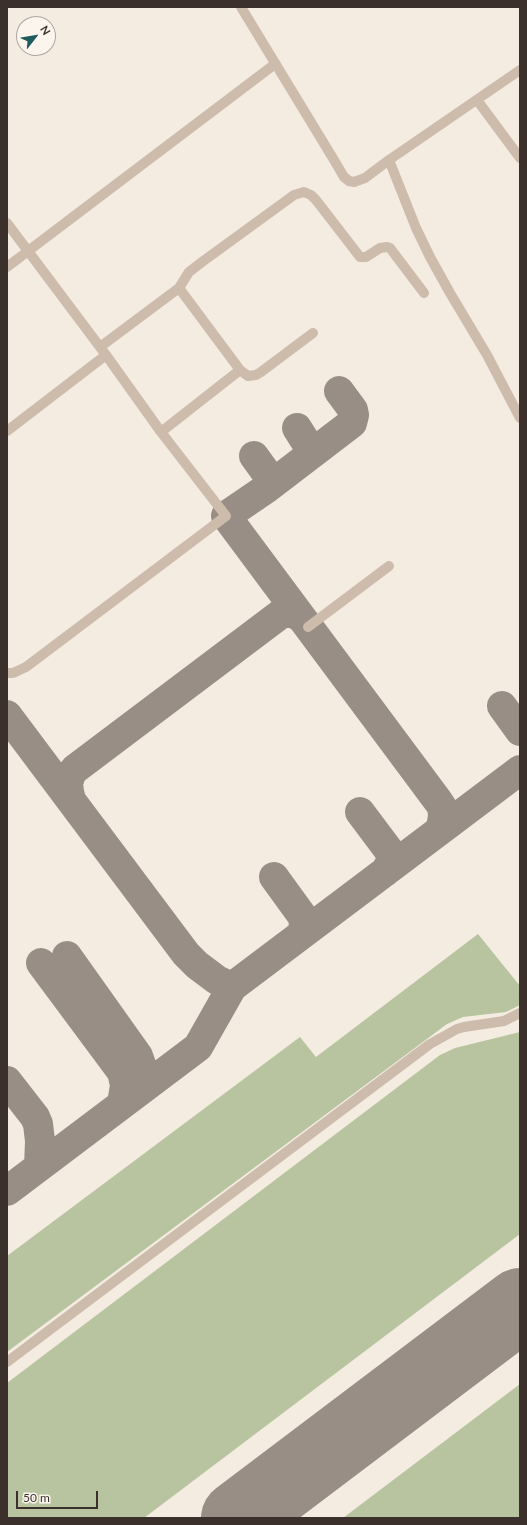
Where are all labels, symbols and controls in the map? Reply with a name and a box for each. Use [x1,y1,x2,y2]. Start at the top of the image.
north arrow [16,16,56,56]
text: N [38,23,54,37]
scale bar [18,1483,100,1509]
text: 50 m [23,1490,50,1505]

